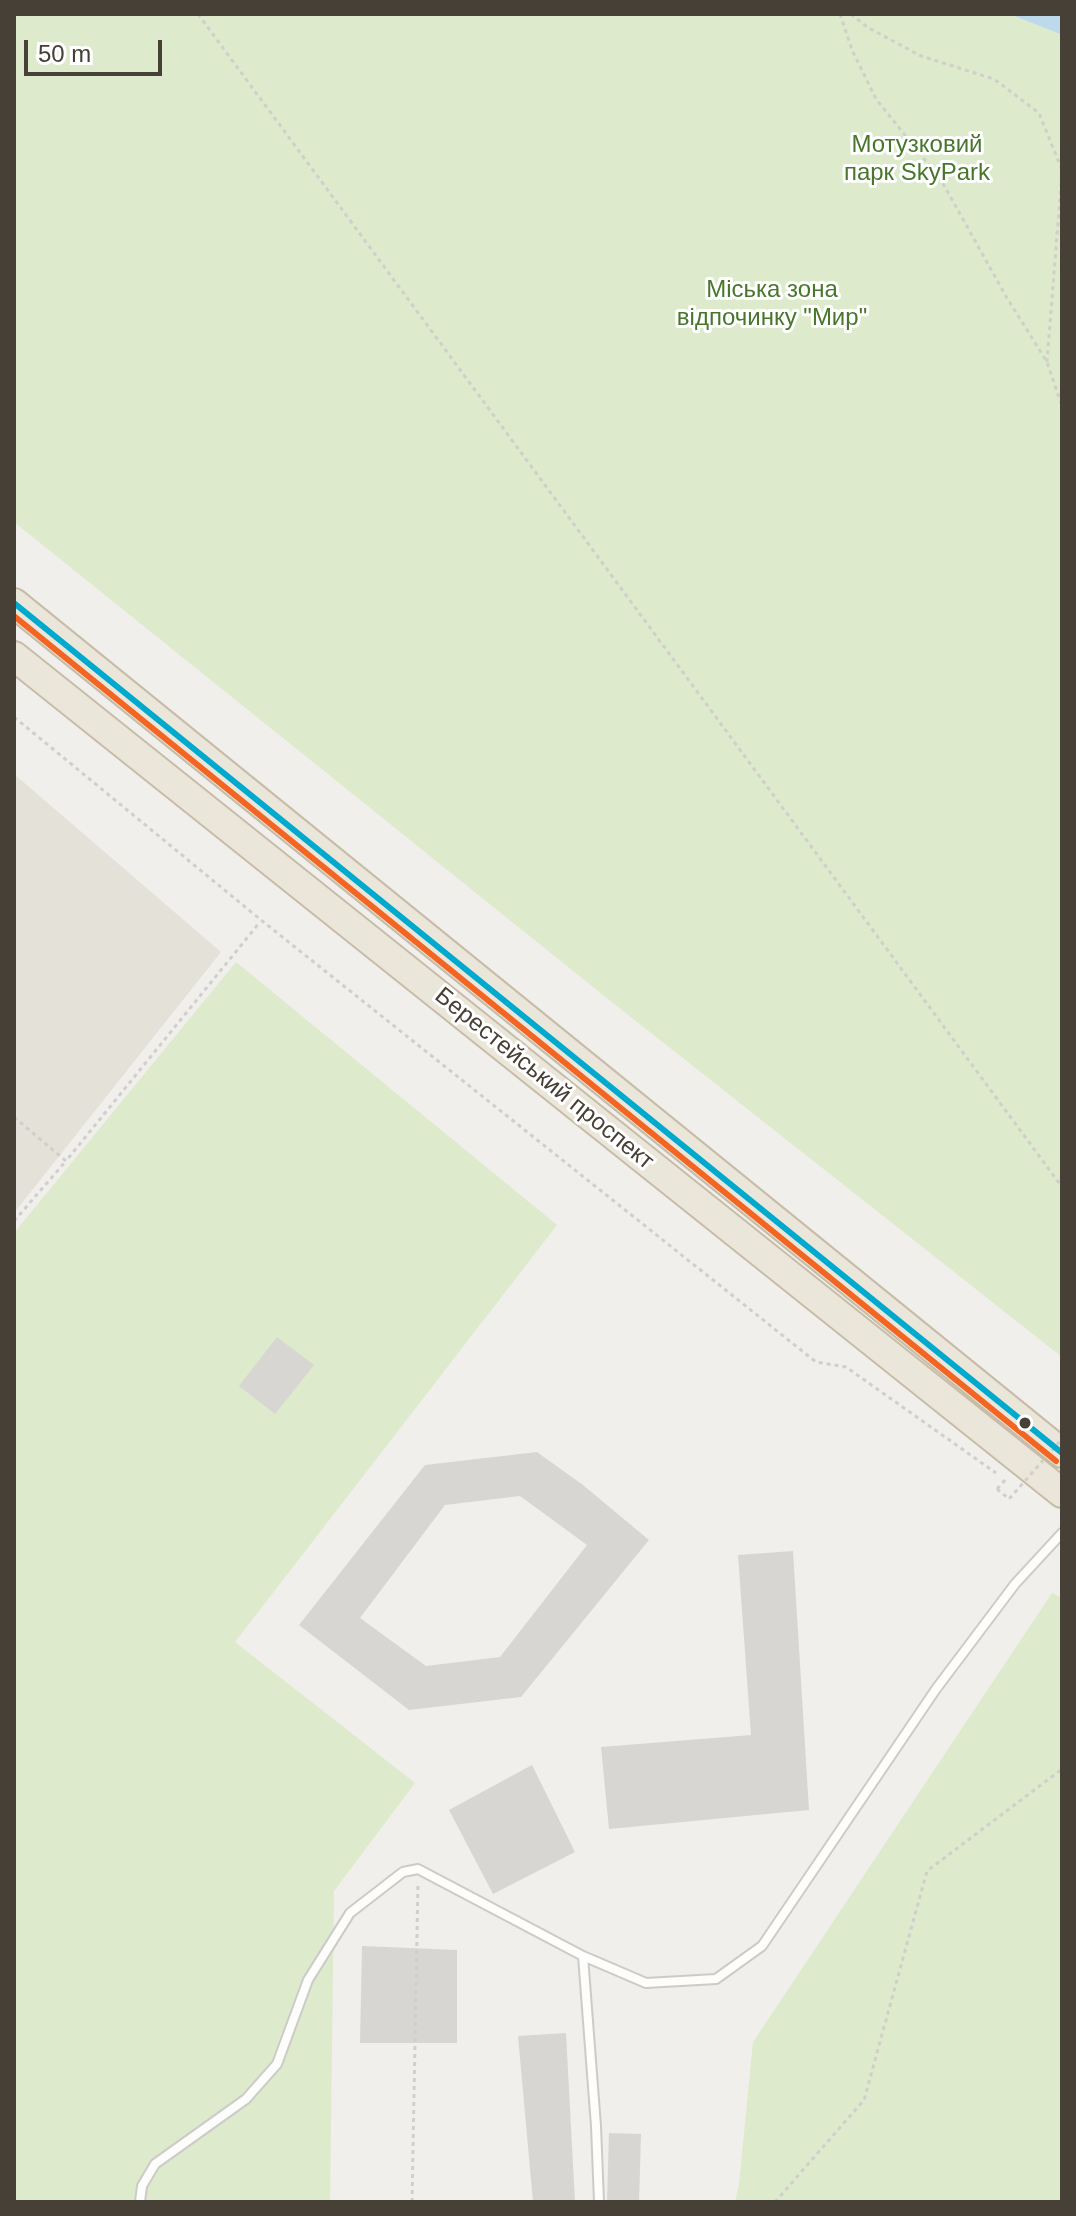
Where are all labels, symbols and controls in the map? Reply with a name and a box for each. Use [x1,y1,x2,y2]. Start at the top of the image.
scale bar [28,24,166,74]
text: 50 m [38,40,91,67]
park label: Мотузковий парк SkyPark [844,131,990,187]
park label: Міська зона відпочинку "Мир" [677,276,867,332]
street label: Берестейський проспект [429,982,659,1176]
unlabelled marker [1017,1415,1033,1431]

